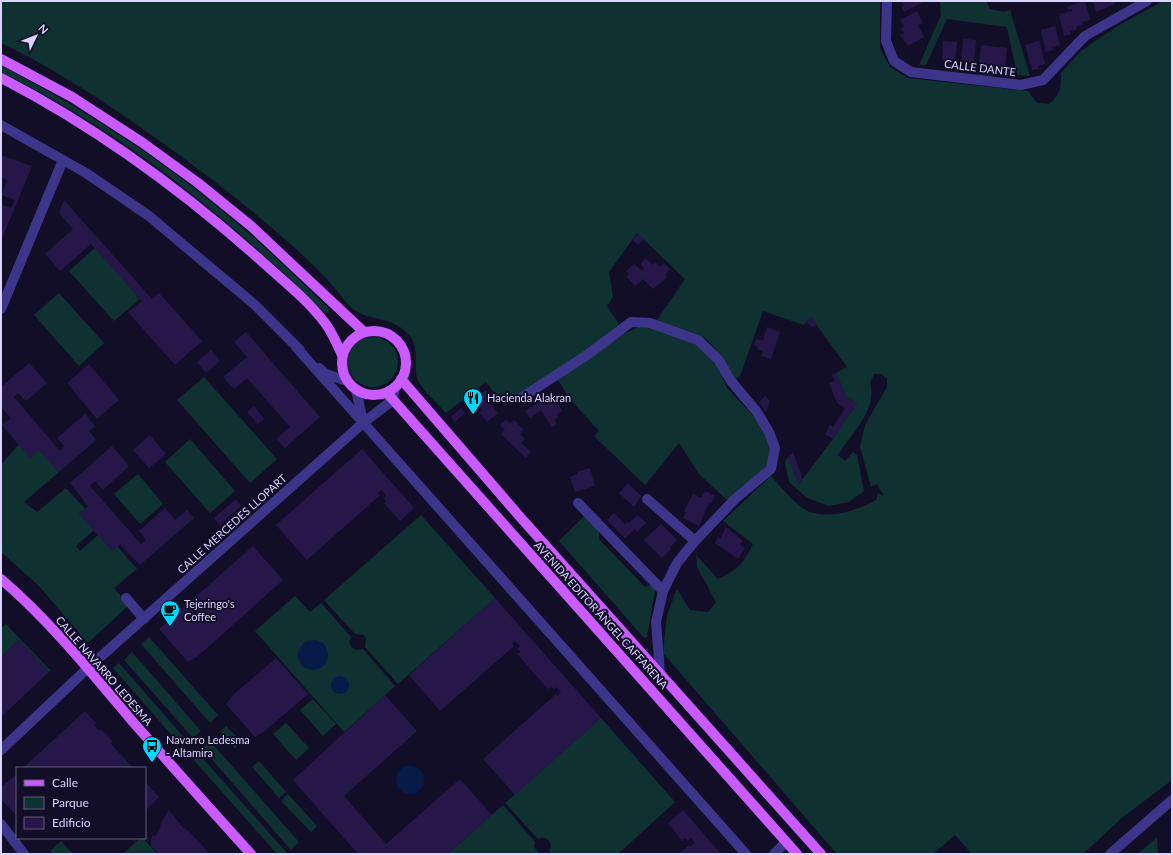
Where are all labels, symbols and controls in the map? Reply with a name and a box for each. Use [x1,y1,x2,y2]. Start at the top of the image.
north arrow [16,16,56,56]
text: N [36,21,51,36]
street label: CALLE DANTE [943,57,1017,78]
restaurant icon: Hacienda Alakran [462,387,484,415]
place label: Hacienda Alakran [487,391,571,404]
street label: CALLE MERCEDES LLOPART [174,471,289,576]
street label: AVENIDA EDITOR ÁNGEL CAFFARENA [532,538,671,691]
place label: Tejeringo's Coffee [184,597,235,623]
cafe icon: Tejeringo's Coffee [159,599,181,627]
street label: CALLE NAVARRO LEDESMA [53,613,156,728]
place label: Navarro Ledesma - Altamira [166,733,250,759]
bus stop icon: Navarro Ledesma - Altamira [141,735,163,763]
legend [16,767,146,839]
text: Calle [52,775,78,790]
text: Parque [52,795,89,810]
text: Edificio [52,815,91,830]

